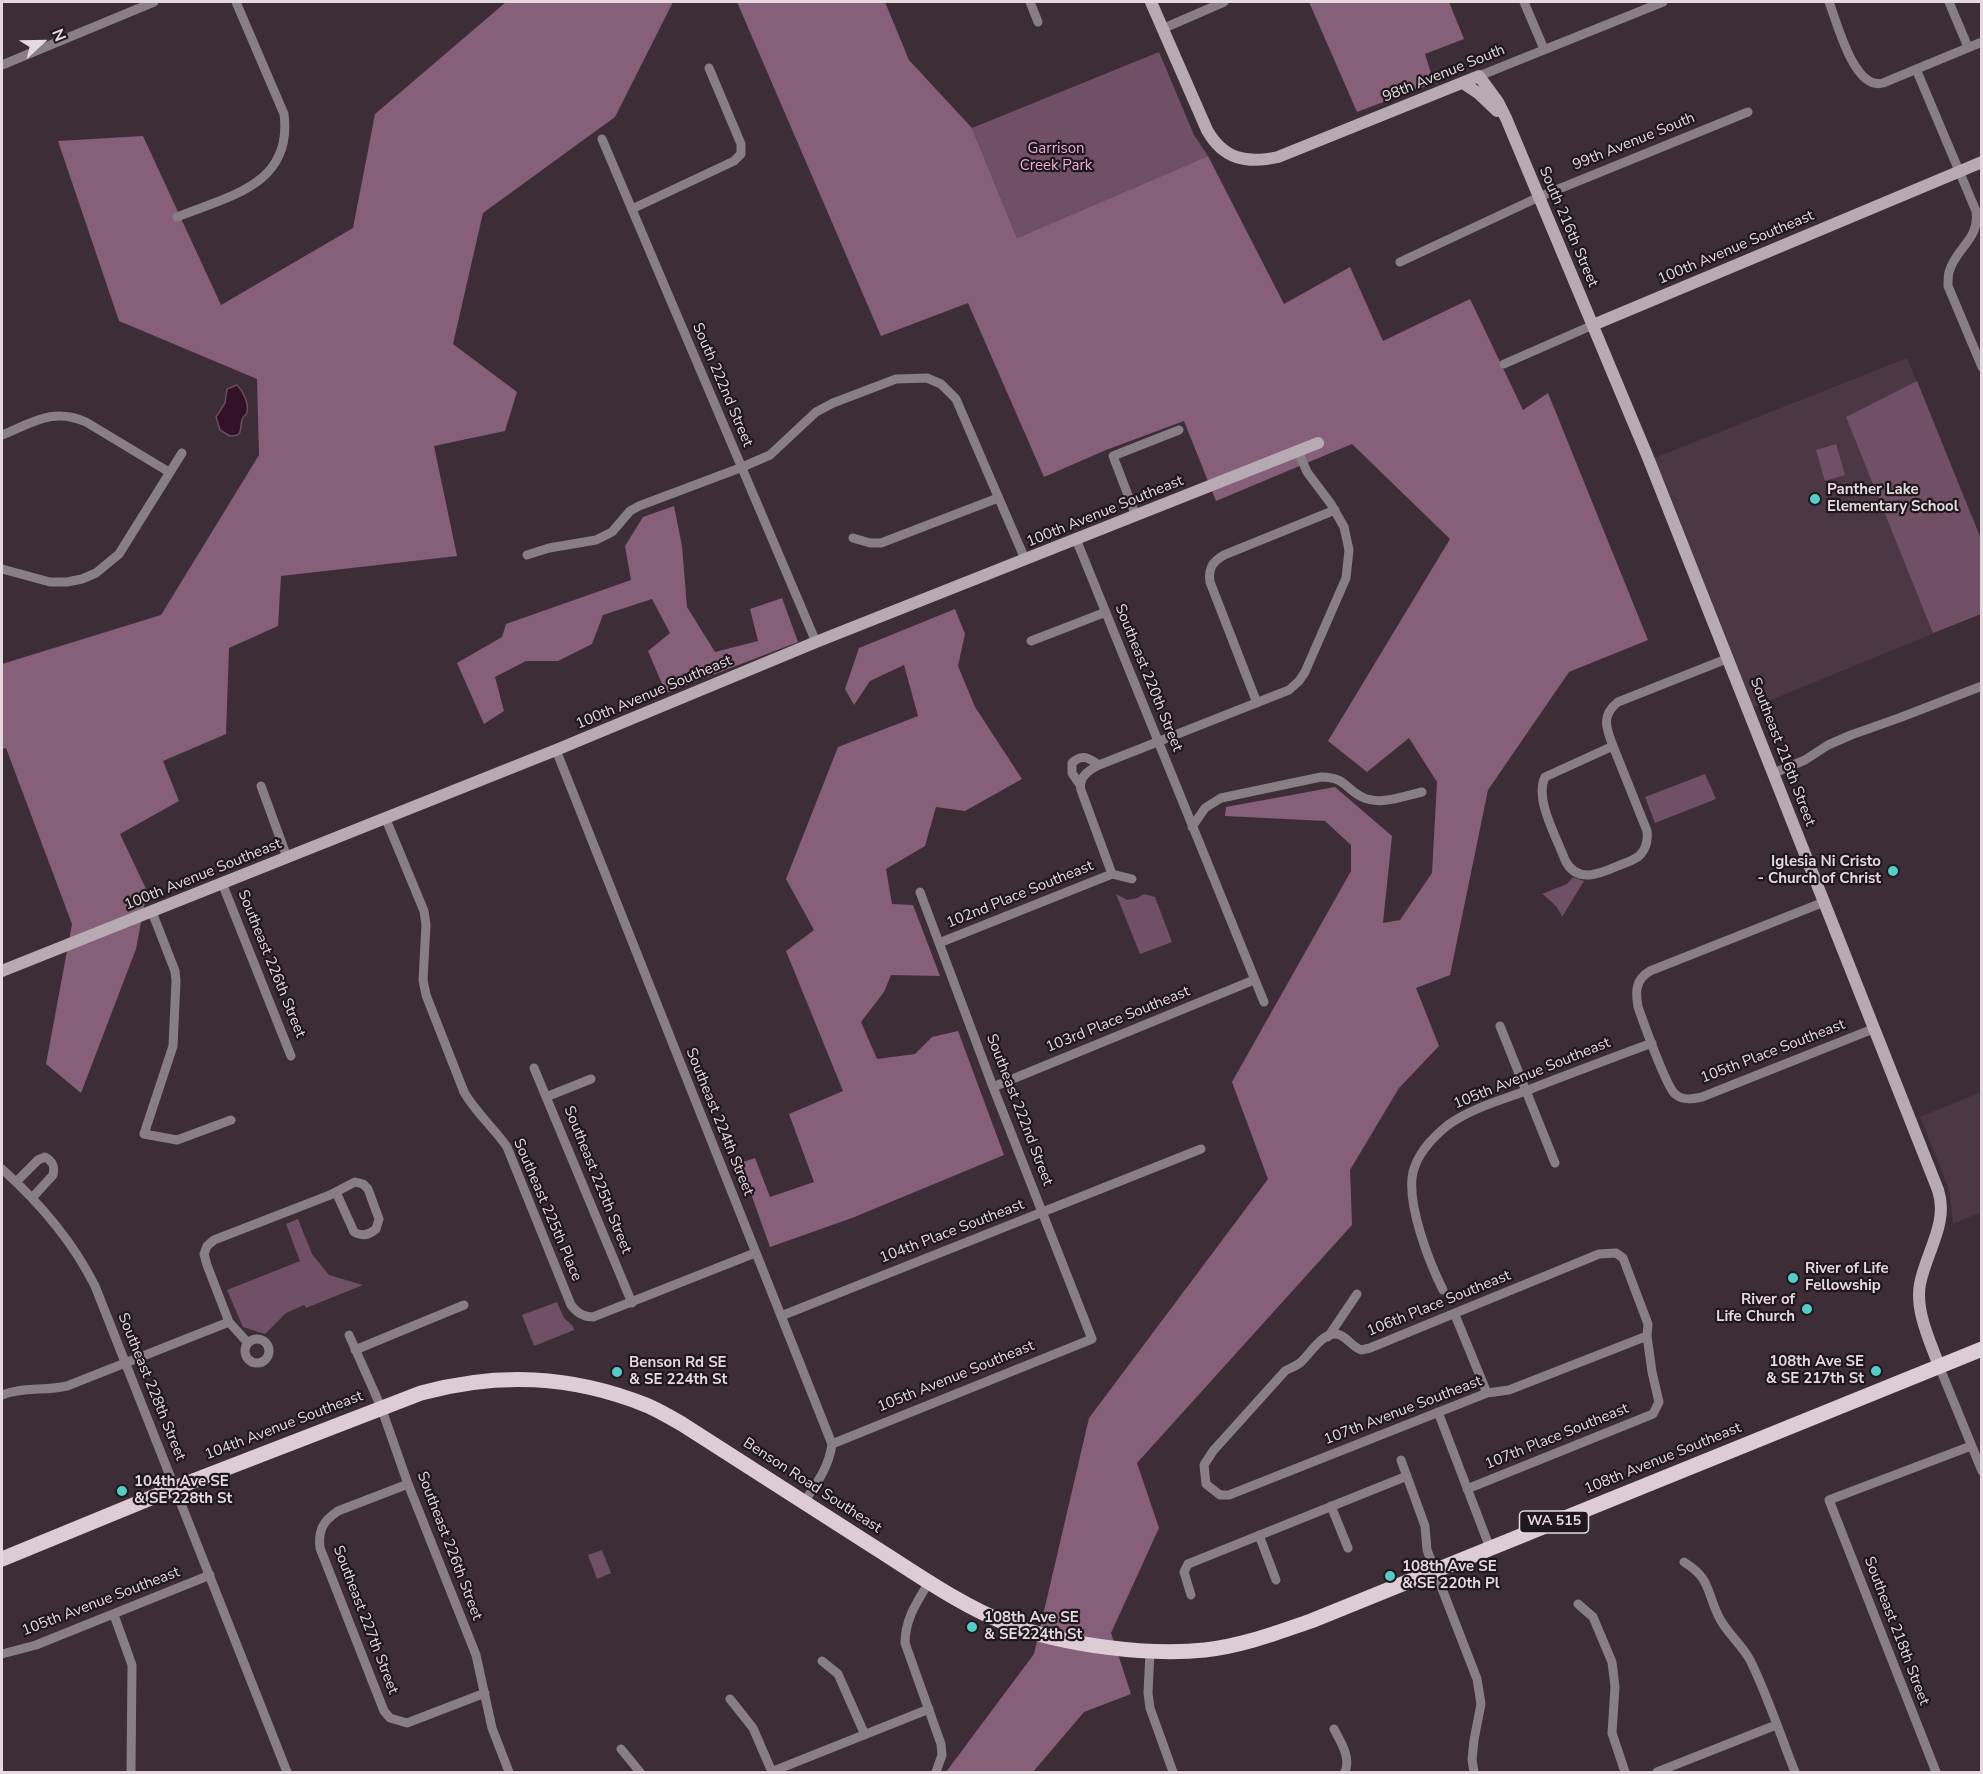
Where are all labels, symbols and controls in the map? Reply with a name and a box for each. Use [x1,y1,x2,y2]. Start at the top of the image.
north arrow [12,12,72,72]
text: N [46,26,71,45]
street label: 98th Avenue South [1380,41,1508,107]
street label: 99th Avenue South [1570,109,1698,175]
park label: Garrison Creek Park [1020,140,1092,175]
street label: South 216th Street [1534,164,1602,290]
street label: 100th Avenue Southeast [1655,207,1817,289]
street label: South 222nd Street [688,320,756,450]
street label: 100th Avenue Southeast [1024,472,1186,552]
place label: Panther Lake Elementary School [1827,481,1958,516]
marker: Panther Lake Elementary School [1808,492,1822,506]
street label: Southeast 220th Street [1110,602,1186,754]
street label: 100th Avenue Southeast [573,652,735,734]
street label: Southeast 216th Street [1745,675,1819,829]
street label: 100th Avenue Southeast [122,835,284,915]
place label: Iglesia Ni Cristo - Church of Christ [1757,853,1881,888]
street label: 102nd Place Southeast [944,857,1096,933]
marker: Iglesia Ni Cristo - Church of Christ [1886,864,1900,878]
street label: Southeast 226th Street [233,888,309,1040]
street label: 103rd Place Southeast [1043,983,1193,1057]
street label: 105th Place Southeast [1698,1016,1848,1088]
street label: Southeast 222nd Street [982,1032,1056,1188]
street label: 105th Avenue Southeast [1451,1034,1613,1114]
street label: Southeast 224th Street [681,1046,757,1198]
street label: Southeast 225th Street [559,1104,635,1256]
street label: Southeast 225th Place [509,1136,585,1284]
street label: 104th Place Southeast [877,1196,1027,1268]
place label: River of Life Fellowship [1805,1260,1889,1295]
street label: 106th Place Southeast [1365,1267,1513,1341]
marker: River of Life Fellowship [1786,1271,1800,1285]
place label: River of Life Church [1716,1291,1795,1326]
marker: River of Life Church [1800,1302,1814,1316]
street label: Southeast 228th Street [113,1311,189,1463]
street label: 105th Avenue Southeast [875,1337,1037,1417]
place label: 108th Ave SE & SE 217th St [1766,1353,1864,1388]
place label: Benson Rd SE & SE 224th St [629,1354,727,1389]
marker: 108th Ave SE & SE 217th St [1869,1364,1883,1378]
marker: Benson Rd SE & SE 224th St [610,1365,624,1379]
street label: 107th Avenue Southeast [1322,1373,1484,1449]
street label: 104th Avenue Southeast [203,1388,365,1464]
street label: 107th Place Southeast [1483,1400,1631,1474]
street label: 108th Avenue Southeast [1582,1419,1744,1499]
street label: Benson Road Southeast [739,1435,885,1537]
street label: Southeast 226th Street [412,1469,486,1623]
place label: 104th Ave SE & SE 228th St [134,1473,232,1508]
marker: 104th Ave SE & SE 228th St [115,1484,129,1498]
road number: WA 515 [1520,1511,1588,1533]
street label: Southeast 227th Street [328,1543,402,1697]
street label: Southeast 218th Street [1859,1554,1933,1708]
place label: 108th Ave SE & SE 220th Pl [1402,1558,1500,1593]
street label: 105th Avenue Southeast [20,1564,182,1640]
marker: 108th Ave SE & SE 220th Pl [1383,1569,1397,1583]
place label: 108th Ave SE & SE 224th St [984,1609,1082,1644]
marker: 108th Ave SE & SE 224th St [965,1620,979,1634]

